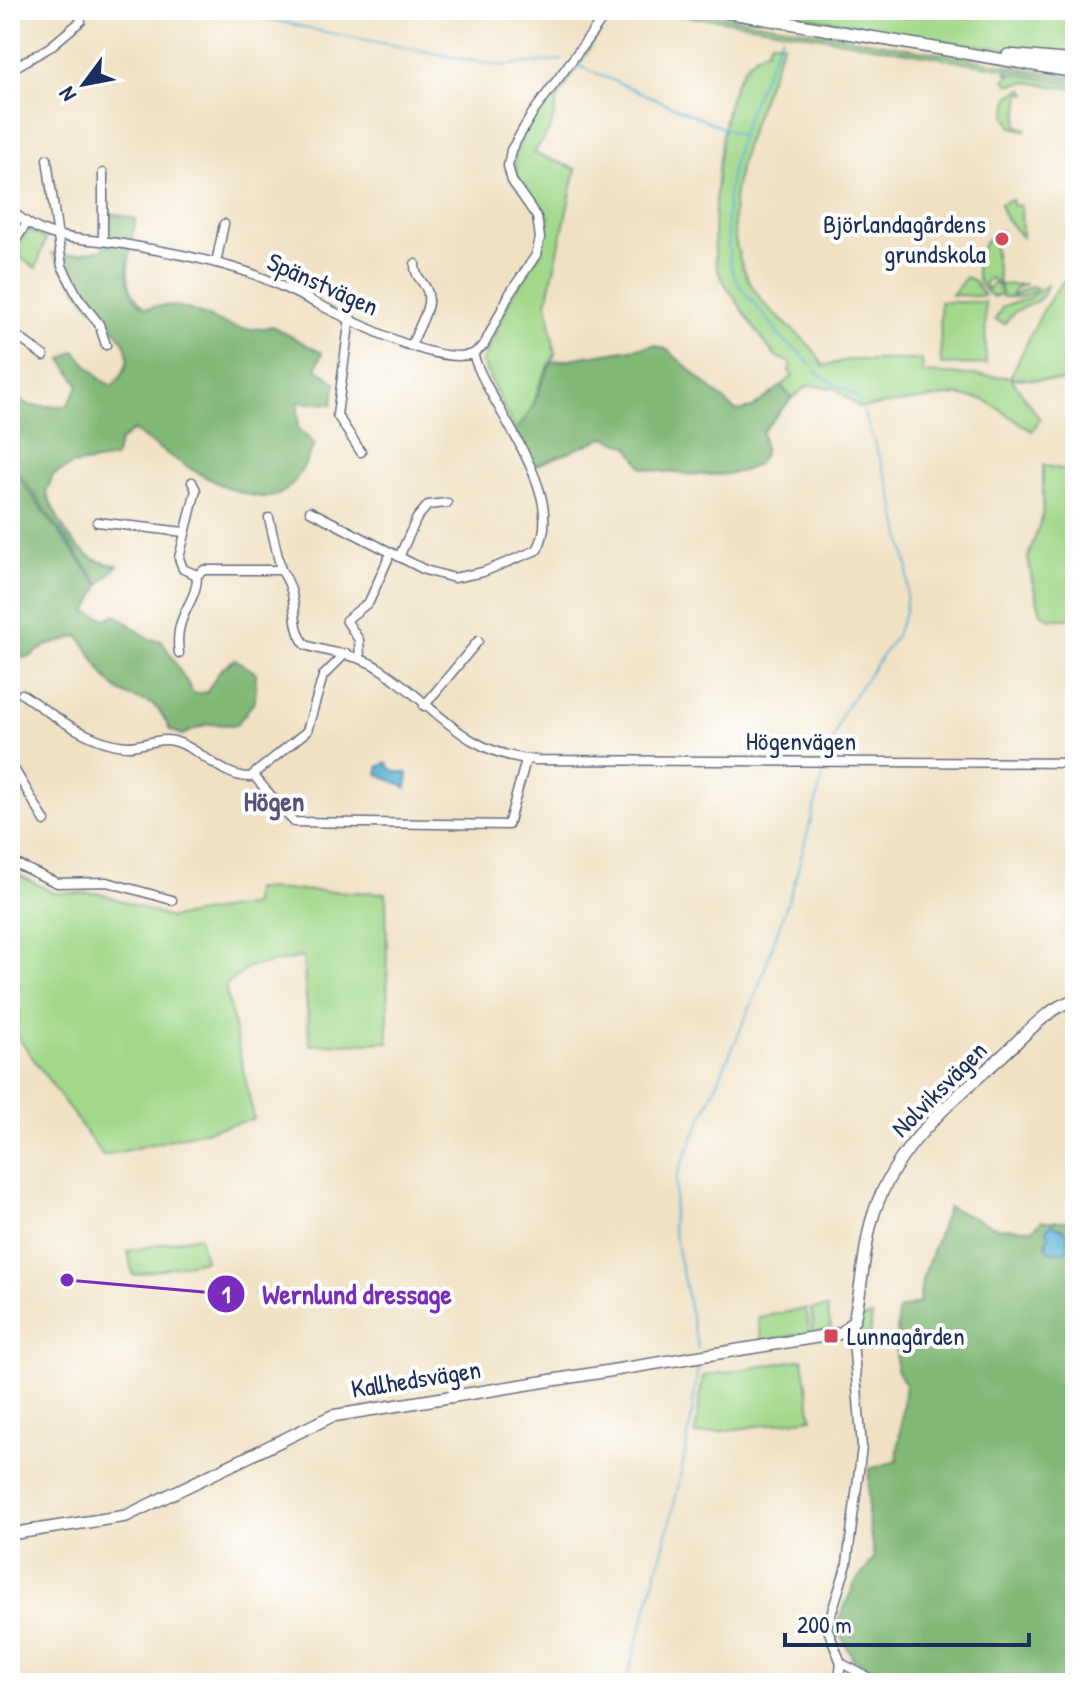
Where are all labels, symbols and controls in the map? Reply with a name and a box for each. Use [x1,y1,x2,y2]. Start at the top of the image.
north arrow [44,44,124,124]
text: N [51,81,83,108]
place label: Björlandagårdens grundskola [823,206,986,271]
marker: Björlandagårdens grundskola [993,230,1011,248]
street label: Spänstvägen [262,244,384,324]
street label: Högenvägen [746,723,856,758]
district label: Högen [244,782,304,821]
street label: Nolviksvägen [883,1033,994,1144]
callout: Wernlund dressage [206,1268,467,1320]
text: Wernlund dressage [262,1275,453,1314]
text: 1 [222,1278,231,1310]
place label: Lunnagården [847,1318,965,1353]
marker: Lunnagården [822,1327,840,1345]
street label: Kallhedsvägen [349,1351,483,1406]
scale bar [785,1597,1029,1647]
text: 200 m [797,1608,852,1640]

